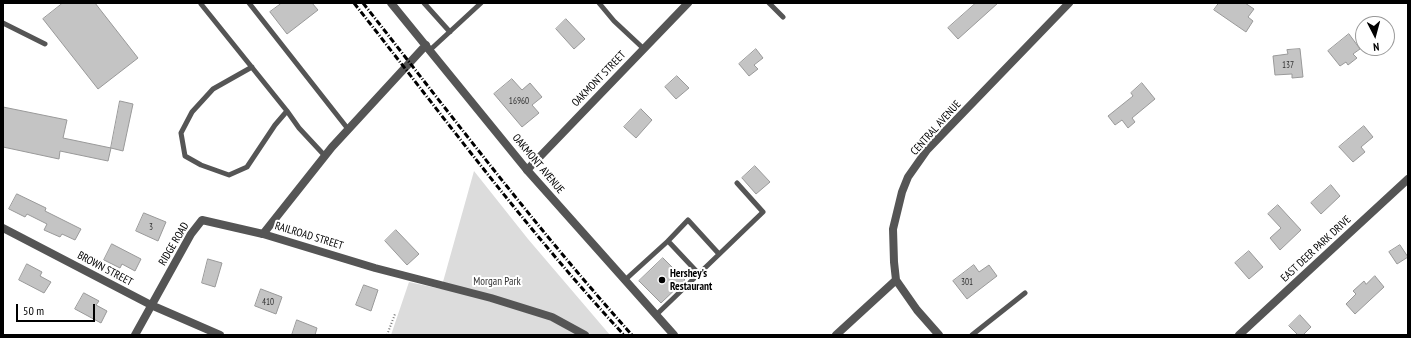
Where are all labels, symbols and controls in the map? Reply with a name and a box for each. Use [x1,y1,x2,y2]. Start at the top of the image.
north arrow [1355,16,1395,56]
text: N [1372,40,1380,54]
street label: OAKMONT STREET [569,49,629,109]
house number: 137 [1282,60,1294,70]
house number: 16960 [509,96,529,106]
street label: CENTRAL AVENUE [908,98,964,158]
street label: OAKMONT AVENUE [509,132,567,196]
street label: EAST DEER PARK DRIVE [1278,213,1354,285]
street label: RAILROAD STREET [273,219,345,253]
street label: RIDGE ROAD [156,220,192,268]
house number: 3 [149,222,153,232]
street label: BROWN STREET [75,249,135,289]
place label: Hershey's Restaurant [670,267,712,293]
park label: Morgan Park [473,275,521,289]
marker: Hershey's Restaurant [657,275,667,285]
house number: 301 [961,277,973,287]
scale bar [18,296,97,322]
house number: 410 [262,297,274,307]
text: 50 m [23,303,44,318]

